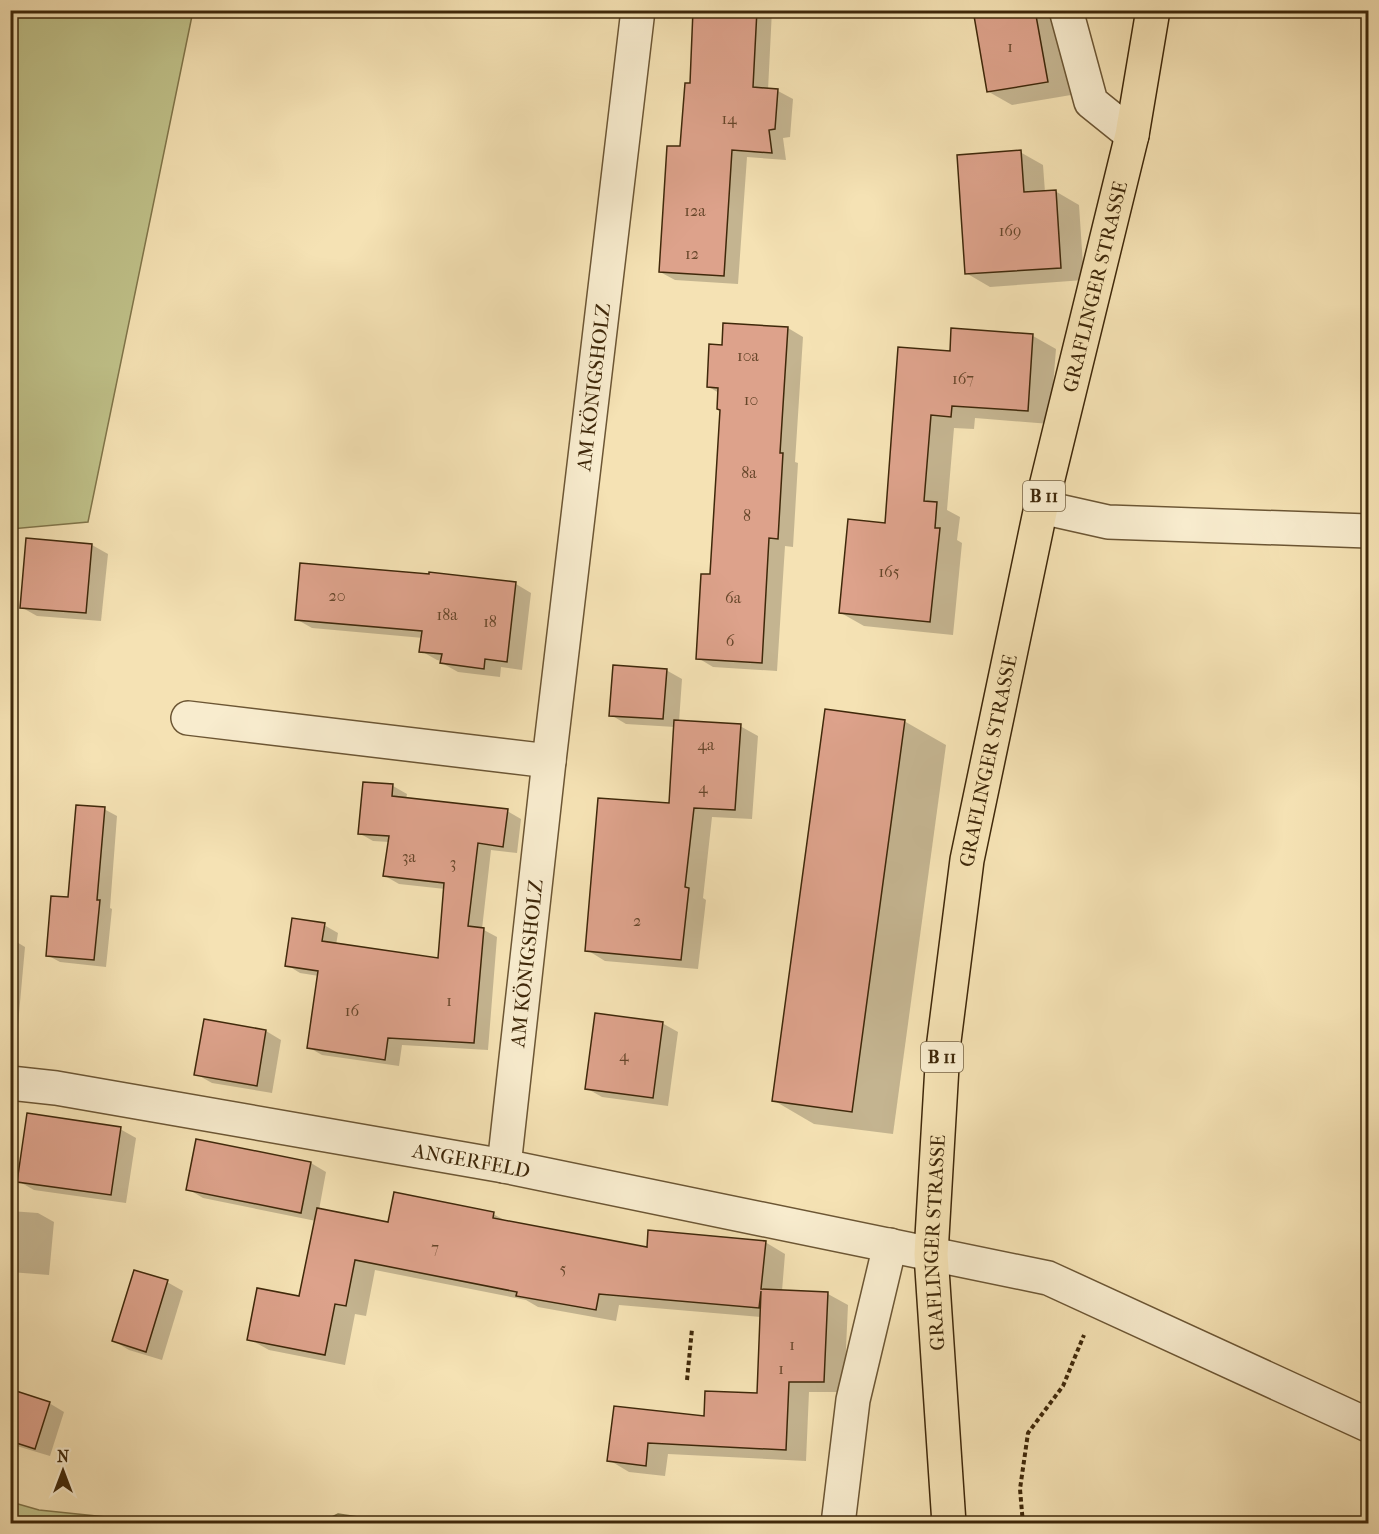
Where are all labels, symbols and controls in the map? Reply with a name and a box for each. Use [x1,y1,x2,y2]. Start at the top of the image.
house number: 1 [1007,37,1013,56]
house number: 14 [721,109,737,128]
street label: GRAFLINGER STRASSE [1058,179,1132,395]
house number: 12a [684,201,706,220]
house number: 169 [999,221,1021,240]
house number: 12 [685,244,699,263]
street label: AM KÖNIGSHOLZ [572,301,615,473]
house number: 10a [737,346,760,365]
house number: 167 [952,369,974,388]
house number: 10 [744,390,758,409]
house number: 8a [741,463,757,482]
road number: B 11 [1023,481,1065,511]
house number: 8 [743,506,751,525]
house number: 165 [878,562,900,581]
house number: 20 [328,586,346,605]
house number: 6a [725,588,742,607]
house number: 18a [436,605,458,624]
house number: 18 [483,612,497,631]
house number: 6 [726,631,735,650]
street label: GRAFLINGER STRASSE [955,652,1022,869]
house number: 4a [698,735,715,754]
house number: 4 [698,778,708,797]
house number: 3a [402,847,417,866]
house number: 3 [450,853,456,872]
street label: AM KÖNIGSHOLZ [506,878,548,1050]
house number: 2 [633,911,641,930]
house number: 1 [446,991,452,1010]
house number: 16 [345,1001,359,1020]
road number: B 11 [921,1042,963,1072]
house number: 4 [619,1046,629,1065]
street label: GRAFLINGER STRASSE [920,1134,950,1351]
street label: ANGERFELD [410,1139,532,1183]
house number: 7 [431,1238,439,1257]
house number: 5 [560,1259,567,1278]
house number: 1 [789,1335,795,1354]
house number: 1 [778,1359,784,1378]
north arrow [33,1441,93,1501]
text: N [57,1447,70,1466]

